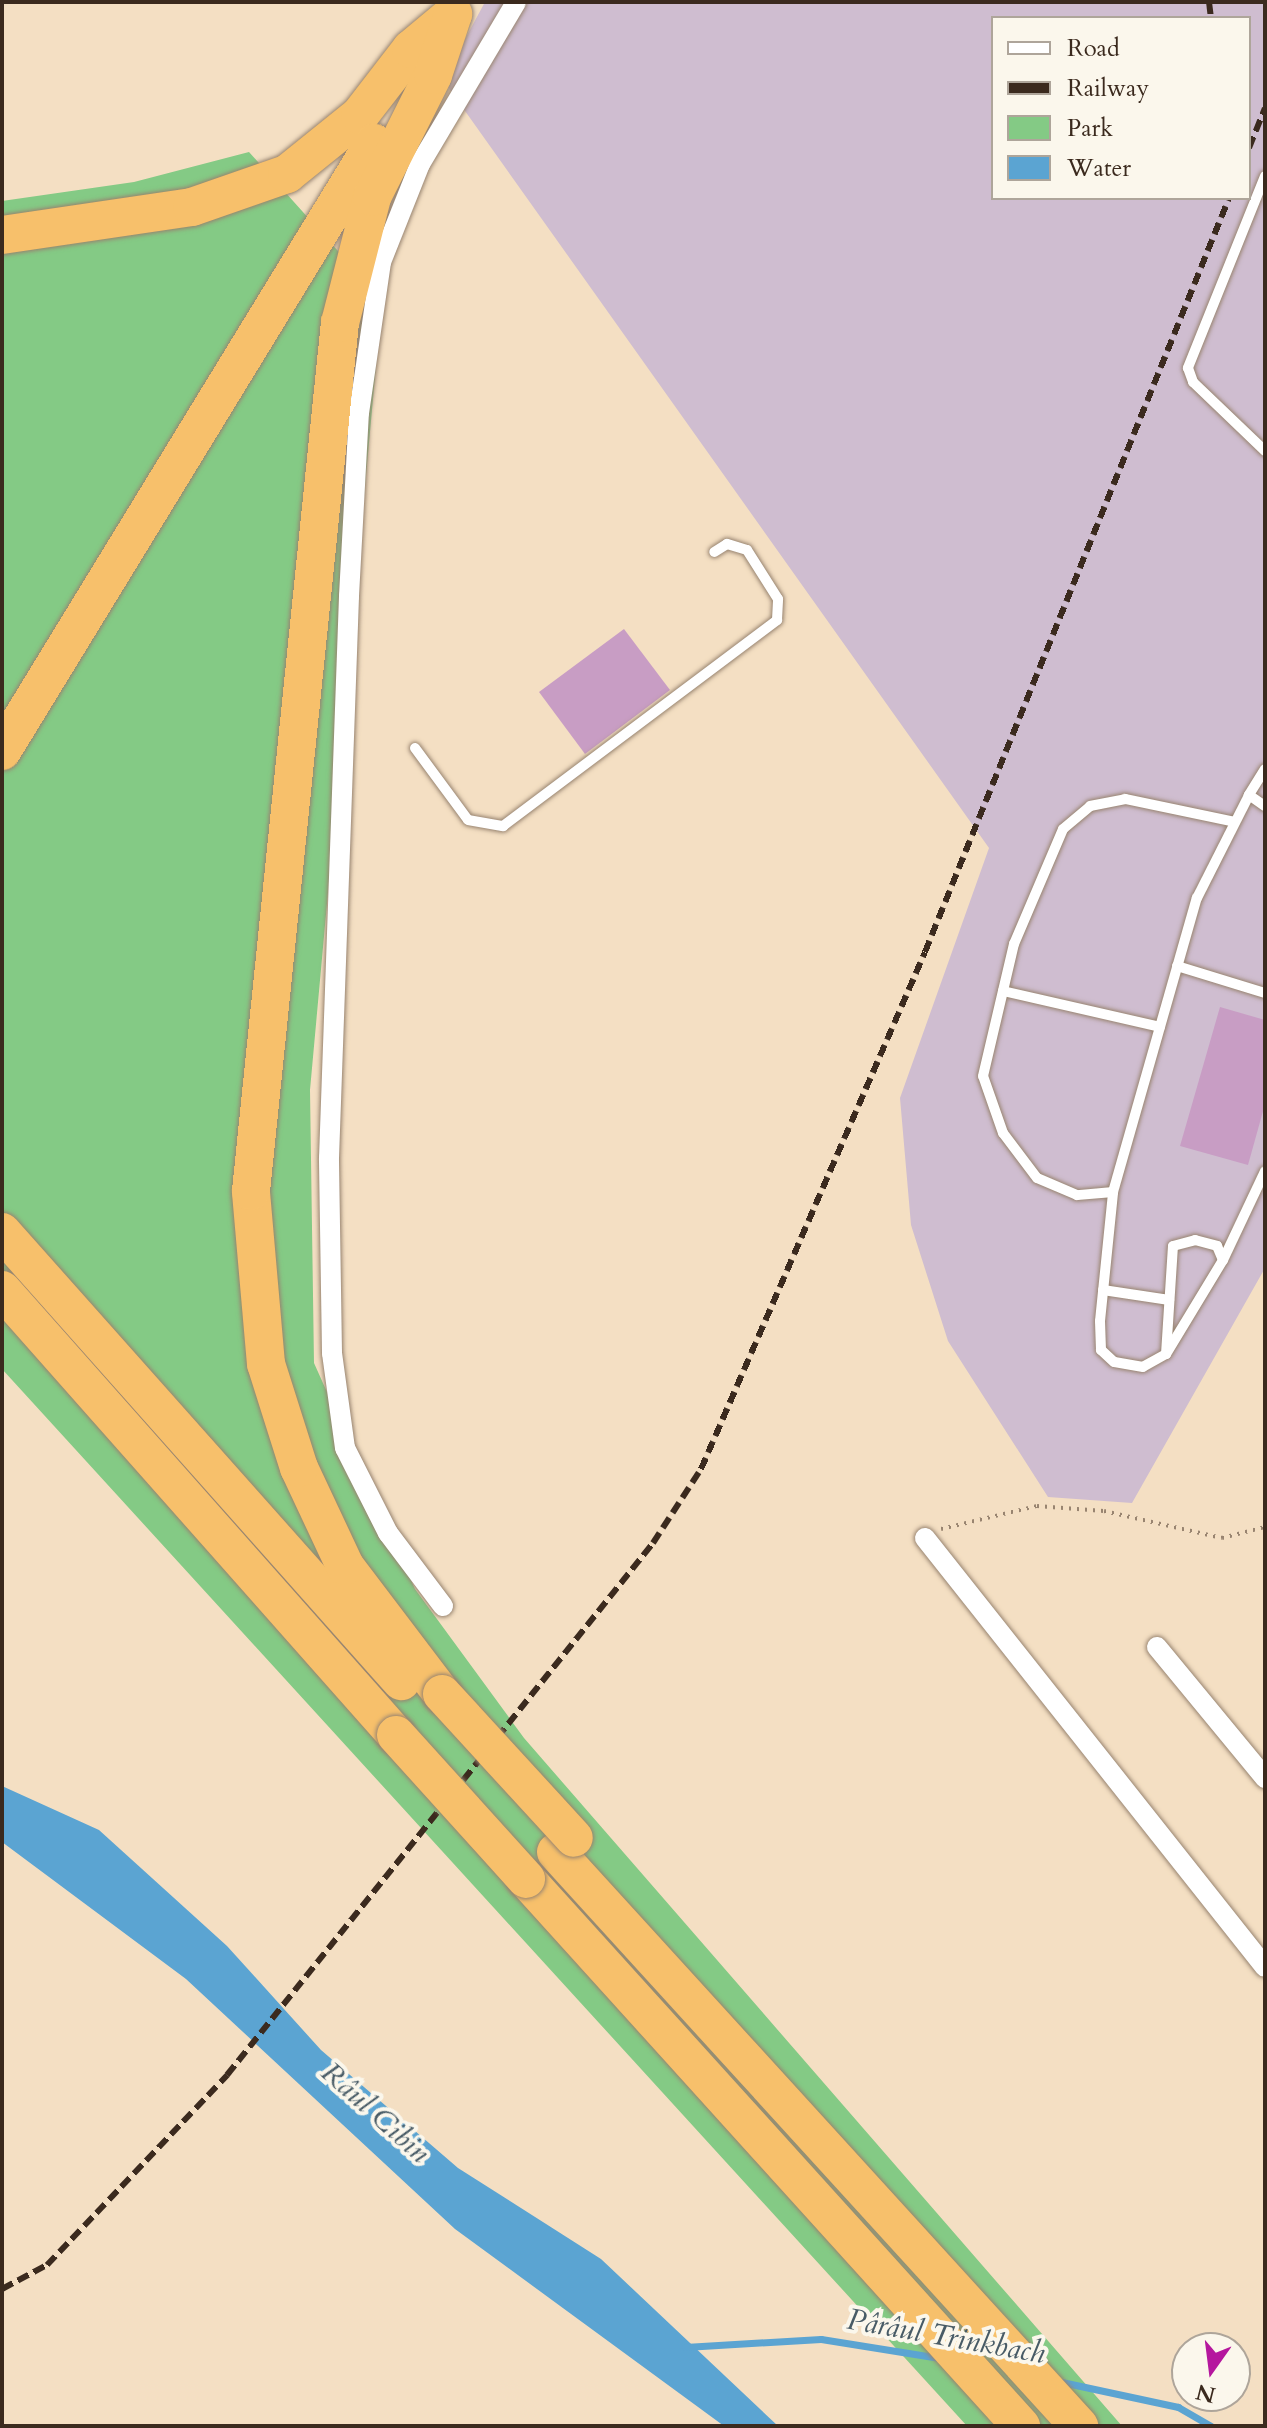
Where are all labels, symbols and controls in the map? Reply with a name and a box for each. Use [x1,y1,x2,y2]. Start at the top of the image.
legend [991,16,1251,200]
text: Road [1067,32,1120,65]
text: Railway [1067,72,1149,105]
text: Park [1067,112,1113,145]
text: Water [1067,152,1131,185]
water label: Râul Cibin [313,2055,437,2171]
water label: Pârâul Trinkbach [844,2302,1048,2372]
north arrow [1171,2332,1251,2412]
text: N [1193,2376,1219,2410]

